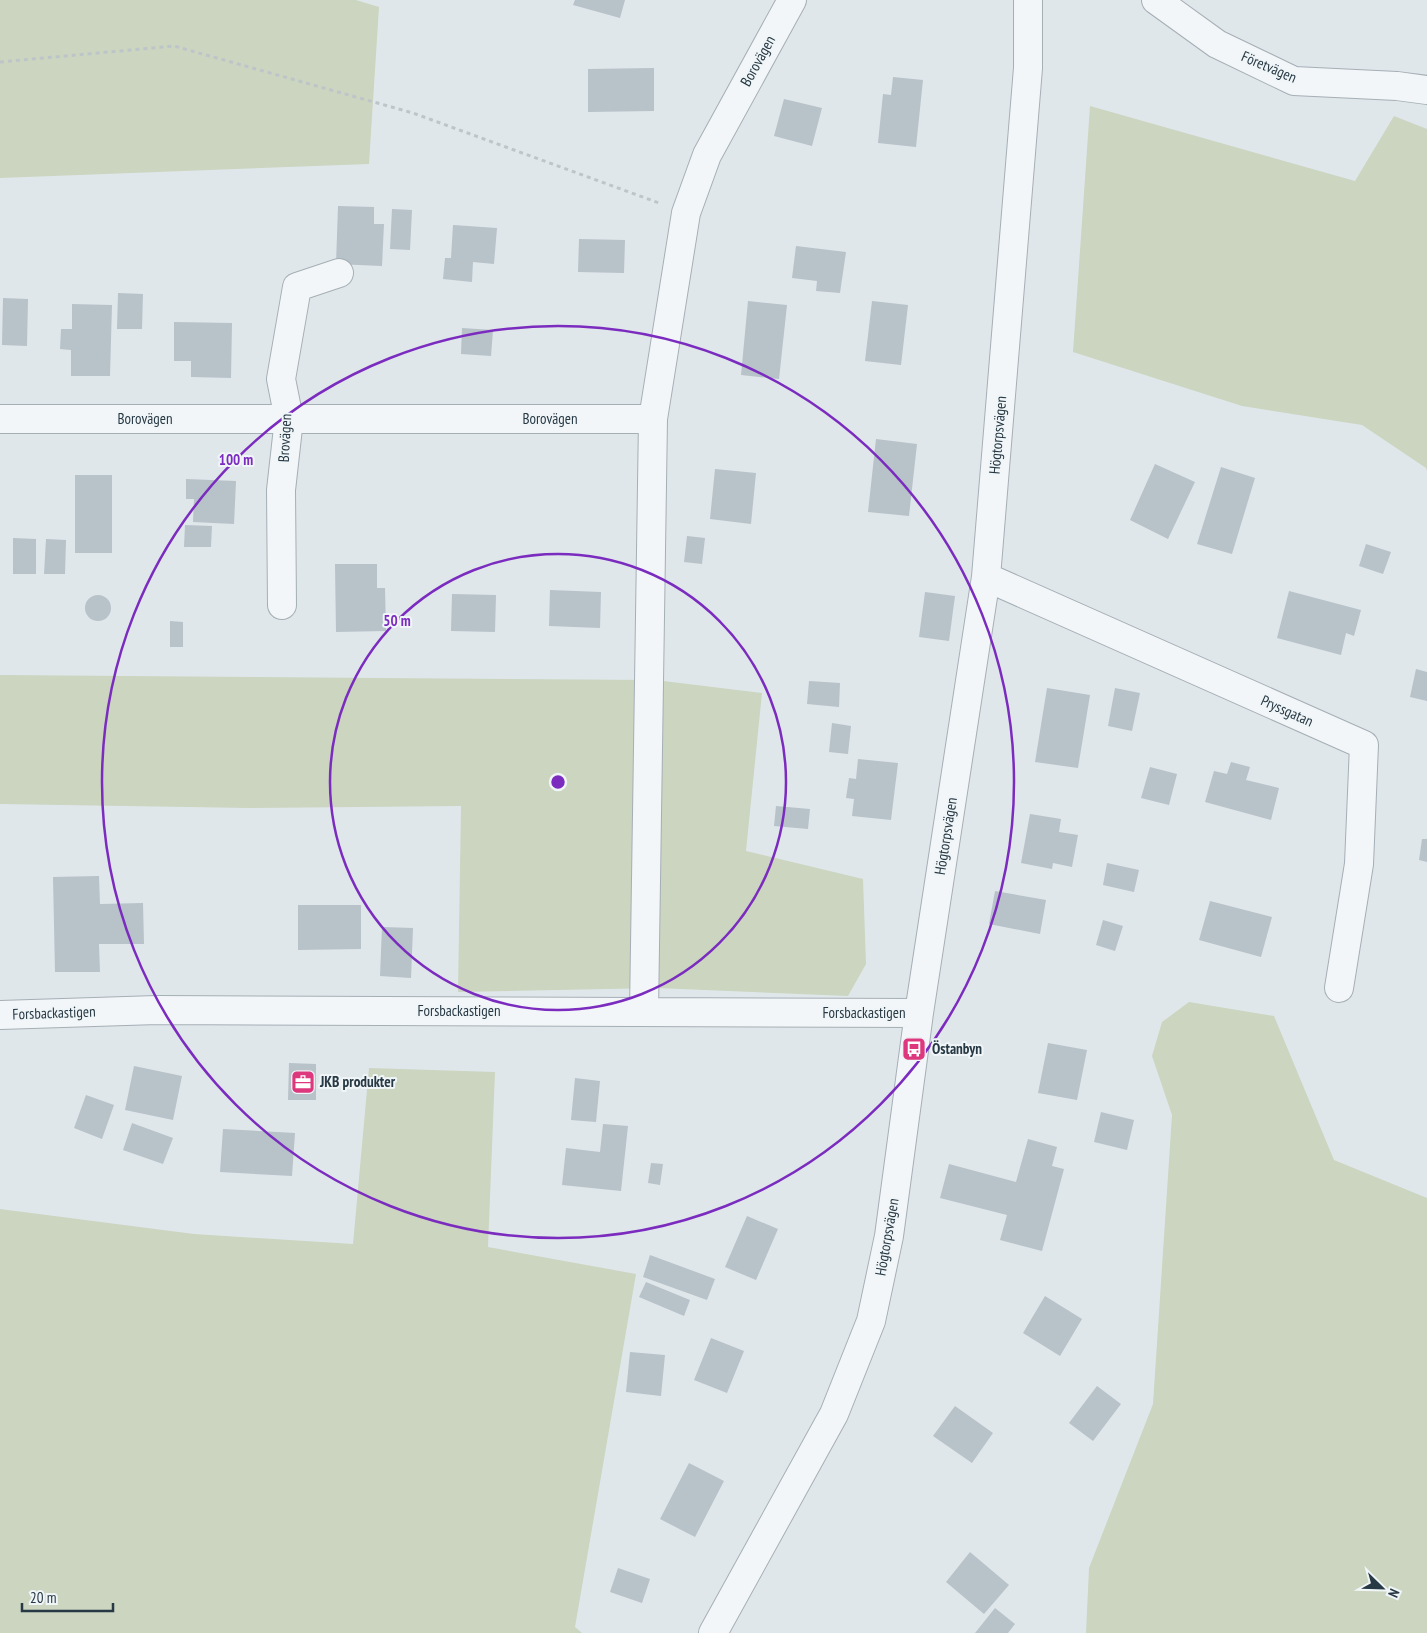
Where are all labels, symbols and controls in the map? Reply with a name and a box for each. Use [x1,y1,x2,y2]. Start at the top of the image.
street label: Borovägen [736,32,779,89]
street label: Företvägen [1239,46,1300,87]
street label: Högtorpsvägen [985,395,1010,475]
street label: Borovägen [117,409,173,428]
street label: Borovägen [522,409,578,428]
street label: Brovägen [274,413,295,463]
text: 100 m [219,450,253,469]
text: 50 m [383,611,411,630]
street label: Pryssgatan [1258,691,1316,730]
centre of rings [549,773,567,791]
street label: Högtorpsvägen [930,796,961,876]
street label: Forsbackastigen [417,1001,501,1020]
street label: Forsbackastigen [12,1002,96,1023]
street label: Forsbackastigen [822,1003,906,1022]
bus stop icon: Östanbyn [901,1036,927,1062]
place label: Östanbyn [932,1039,982,1058]
office icon: JKB produkter [290,1069,316,1095]
place label: JKB produkter [319,1072,396,1091]
street label: Högtorpsvägen [870,1197,903,1277]
north arrow [1357,1563,1407,1613]
scale bar [22,1580,114,1612]
text: N [1384,1586,1404,1600]
text: 20 m [30,1588,56,1607]

